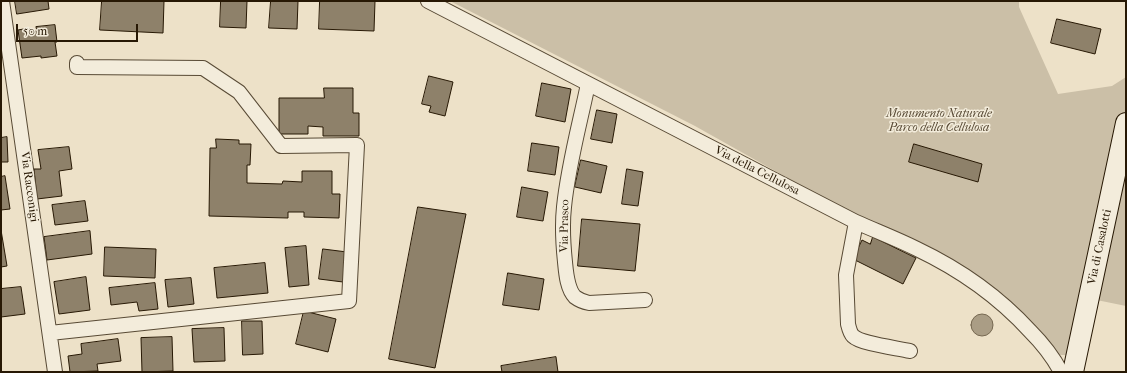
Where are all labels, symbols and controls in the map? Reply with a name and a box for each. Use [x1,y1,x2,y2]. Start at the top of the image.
scale bar [18,16,140,42]
text: 50 m [23,24,47,38]
park label: Monumento Naturale Parco della Cellulosa [886,107,992,135]
street label: Via della Cellulosa [712,143,802,199]
street label: Via Racconigi [17,151,41,223]
street label: Via Prasco [557,199,573,253]
street label: Via di Casalotti [1085,208,1115,286]

